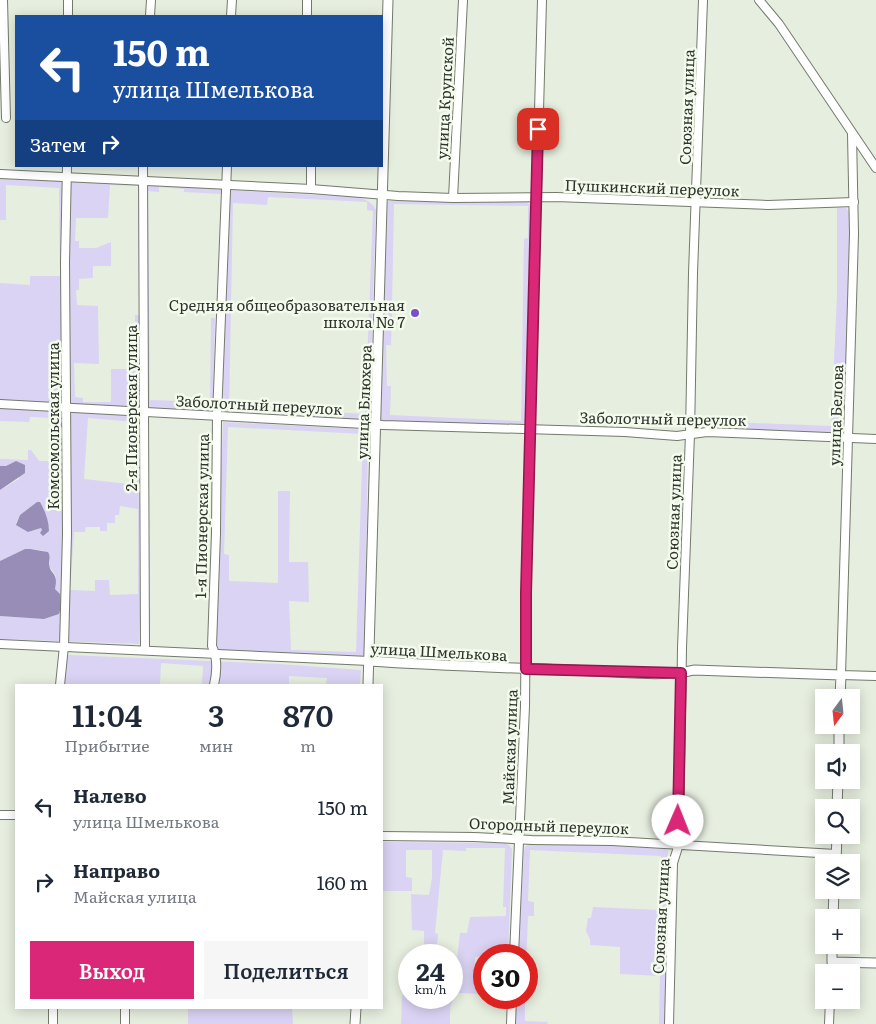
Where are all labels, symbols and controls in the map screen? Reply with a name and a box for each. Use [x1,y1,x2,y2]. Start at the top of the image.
text: 150 m [113,25,210,77]
icon: left [30,35,95,100]
street label: улица Крупской [429,36,459,160]
street label: Союзная улица [672,48,700,165]
text: улица Шмелькова [113,72,314,105]
pin [517,108,559,150]
icon: arrive [524,115,552,143]
text: Затем [30,130,86,158]
icon: right [96,130,124,158]
street label: Пушкинский переулок [564,172,740,202]
place label: Средняя общеобразовательная школа № 7 [169,293,405,333]
marker: Средняя общеобразовательная школа № 7 [409,307,421,319]
street label: 2-я Пионерская улица [119,324,142,491]
street label: Комсомольская улица [41,341,64,510]
street label: улица Блюхера [350,343,377,460]
street label: улица Белова [822,363,848,466]
street label: Заболотный переулок [175,388,343,420]
street label: Заболотный переулок [579,405,747,431]
street label: 1-я Пионерская улица [188,432,214,599]
street label: Союзная улица [659,453,687,570]
street label: улица Шмелькова [370,636,509,666]
street label: Майская улица [495,688,523,805]
north arrow [815,689,860,734]
map controls [815,689,860,1009]
text: 11:04 [72,692,142,736]
text: 3 [208,692,224,736]
text: 870 [283,692,333,736]
text: Прибытие [65,733,150,757]
text: мин [199,733,233,757]
text: m [300,733,316,757]
button: sound [815,744,860,789]
text: Налево [73,781,147,809]
icon: left [30,793,58,821]
text: 150 m [317,793,368,821]
position arrow [651,794,703,846]
button: search [815,799,860,844]
text: улица Шмелькова [73,809,219,833]
street label: Огородный переулок [469,811,629,839]
button: layers [815,854,860,899]
text: Направо [73,856,160,884]
street label: Союзная улица [645,857,675,974]
icon: right [30,868,58,896]
text: 160 m [317,868,368,896]
text: Майская улица [73,884,197,908]
button: + [815,909,860,954]
button: Выход [30,941,194,999]
button: Поделиться [204,941,368,999]
speed limit sign: 30 [473,944,538,1009]
text: 24 [416,952,445,989]
button: − [815,964,860,1009]
text: km/h [415,980,446,998]

